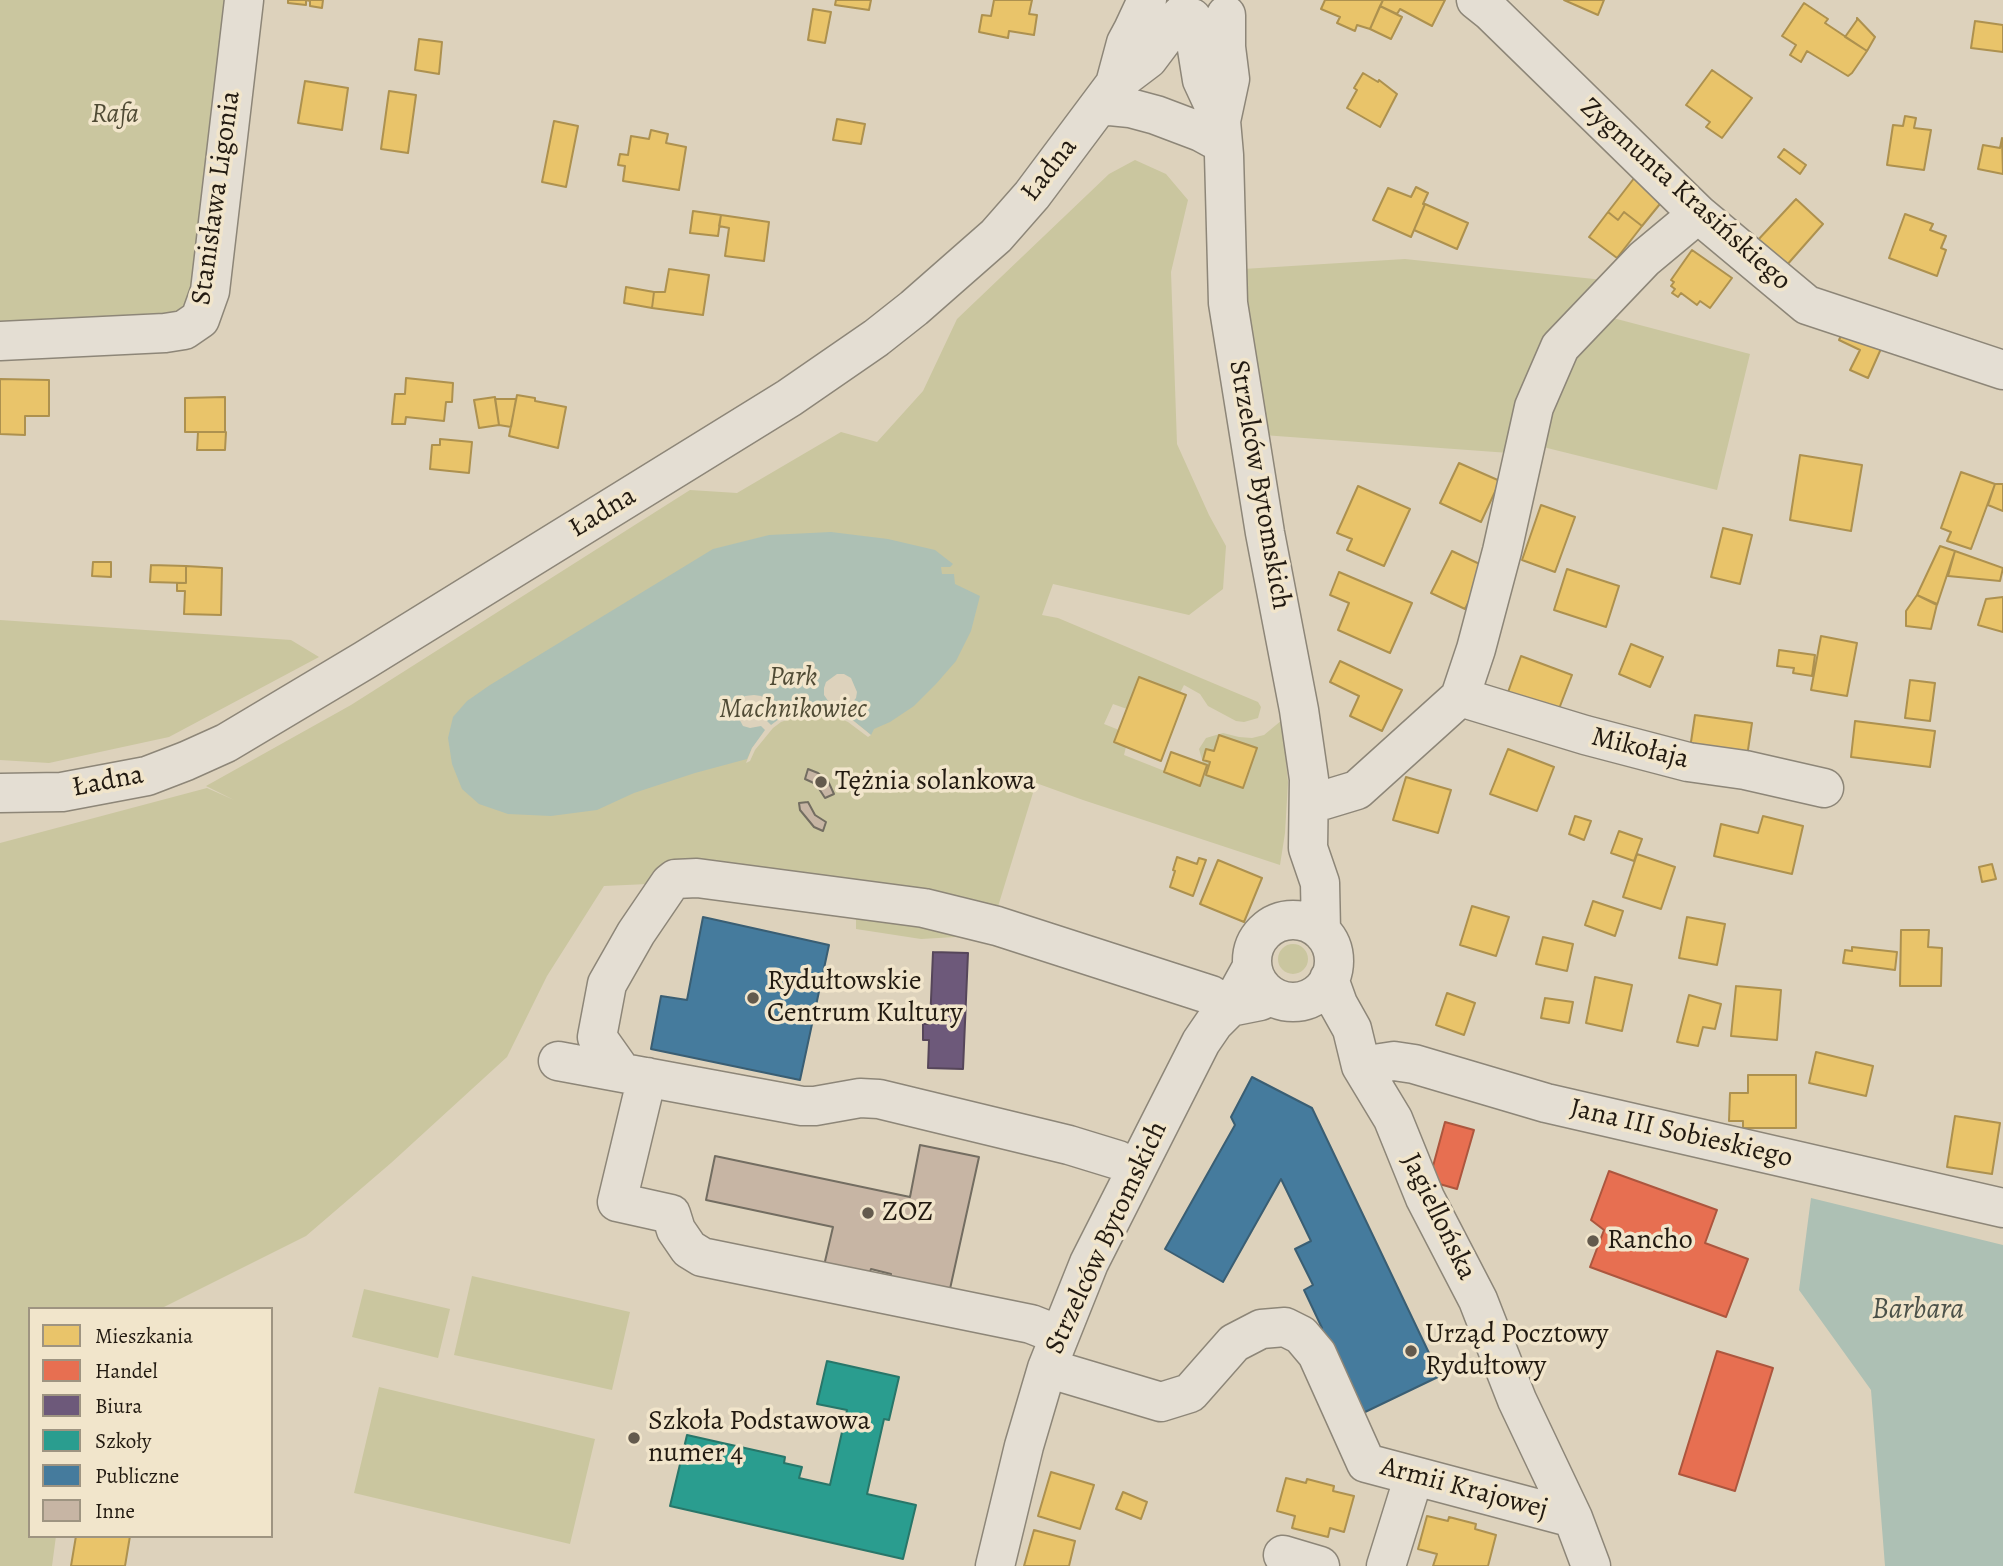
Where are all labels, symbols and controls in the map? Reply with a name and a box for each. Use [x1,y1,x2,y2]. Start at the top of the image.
street label: Stanisława Ligonia [185,89,249,307]
street label: Zygmunta Krasińskiego [1573,91,1797,299]
park label: Rafa [91,98,139,132]
street label: Ładna [1015,131,1085,209]
street label: Strzelców Bytomskich [1221,358,1297,612]
street label: Ładna [564,480,642,546]
park label: Park Machnikowiec [719,661,867,727]
street label: Mikołaja [1588,721,1692,777]
street label: Ładna [70,759,146,805]
place label: Tężnia solankowa [835,765,1035,799]
marker: Tężnia solankowa [813,774,829,790]
place label: Rydułtowskie Centrum Kultury [767,965,963,1031]
marker: Rydułtowskie Centrum Kultury [745,990,761,1006]
street label: Jana III Sobieskiego [1566,1092,1796,1176]
street label: Strzelców Bytomskich [1038,1116,1176,1360]
street label: Jagiellońska [1393,1148,1483,1286]
place label: ZOZ [882,1196,933,1230]
marker: ZOZ [860,1205,876,1221]
place label: Rancho [1607,1224,1693,1258]
marker: Rancho [1585,1233,1601,1249]
water label: Barbara [1872,1293,1964,1329]
legend [28,1307,273,1538]
place label: Urząd Pocztowy Rydułtowy [1425,1318,1609,1384]
text: Mieszkania [95,1322,193,1350]
marker: Urząd Pocztowy Rydułtowy [1403,1343,1419,1359]
text: Handel [95,1357,158,1385]
text: Biura [95,1392,142,1420]
place label: Szkoła Podstawowa numer 4 [648,1405,870,1471]
text: Szkoły [95,1427,151,1455]
marker: Szkoła Podstawowa numer 4 [626,1430,642,1446]
street label: Armii Krajowej [1377,1451,1551,1527]
text: Publiczne [95,1462,179,1490]
text: Inne [95,1497,135,1525]

